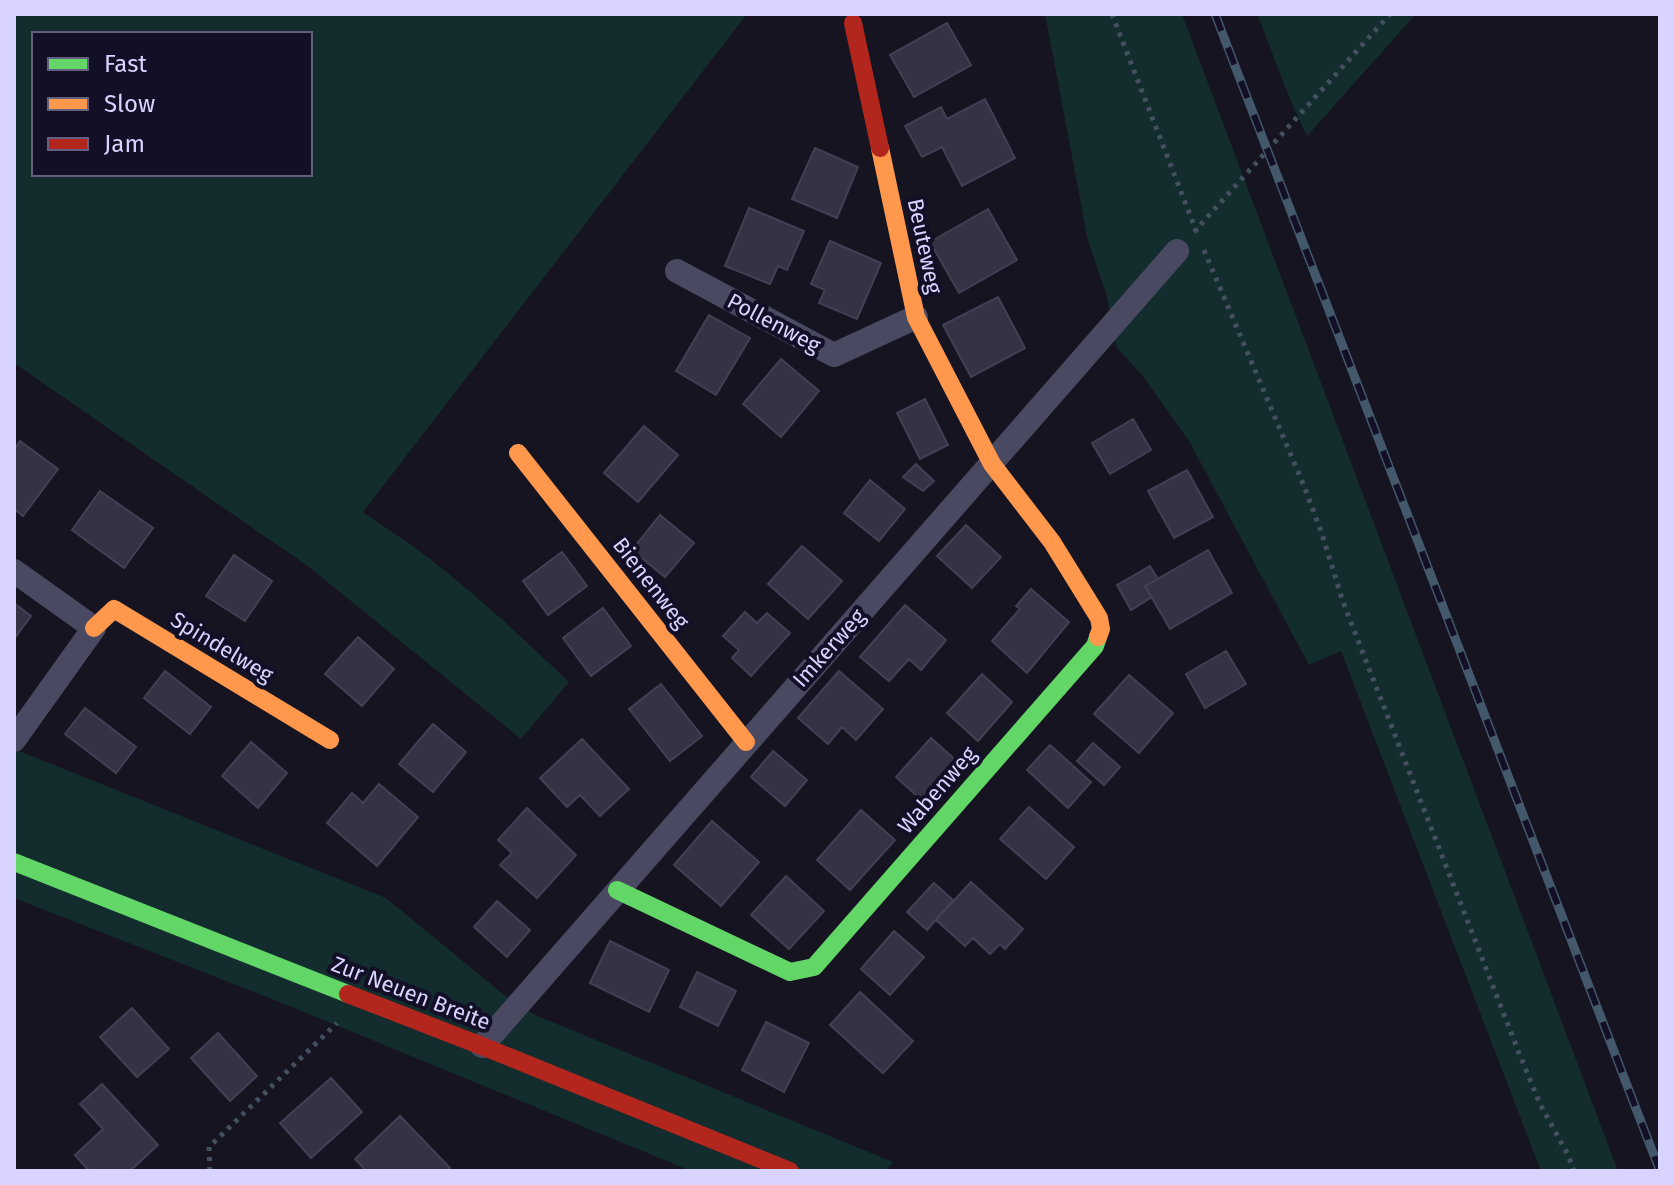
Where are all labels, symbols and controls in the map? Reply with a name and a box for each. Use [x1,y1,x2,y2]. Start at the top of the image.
legend [32,32,312,176]
text: Fast [104,50,147,78]
text: Slow [104,90,155,118]
text: Jam [104,130,145,158]
street label: Beuteweg [902,196,948,297]
street label: Pollenweg [723,287,826,359]
street label: Bienenweg [607,532,695,635]
street label: Imkerweg [787,603,872,693]
street label: Spindelweg [166,606,279,688]
street label: Wabenweg [892,740,983,839]
street label: Zur Neuen Breite [328,950,494,1036]

